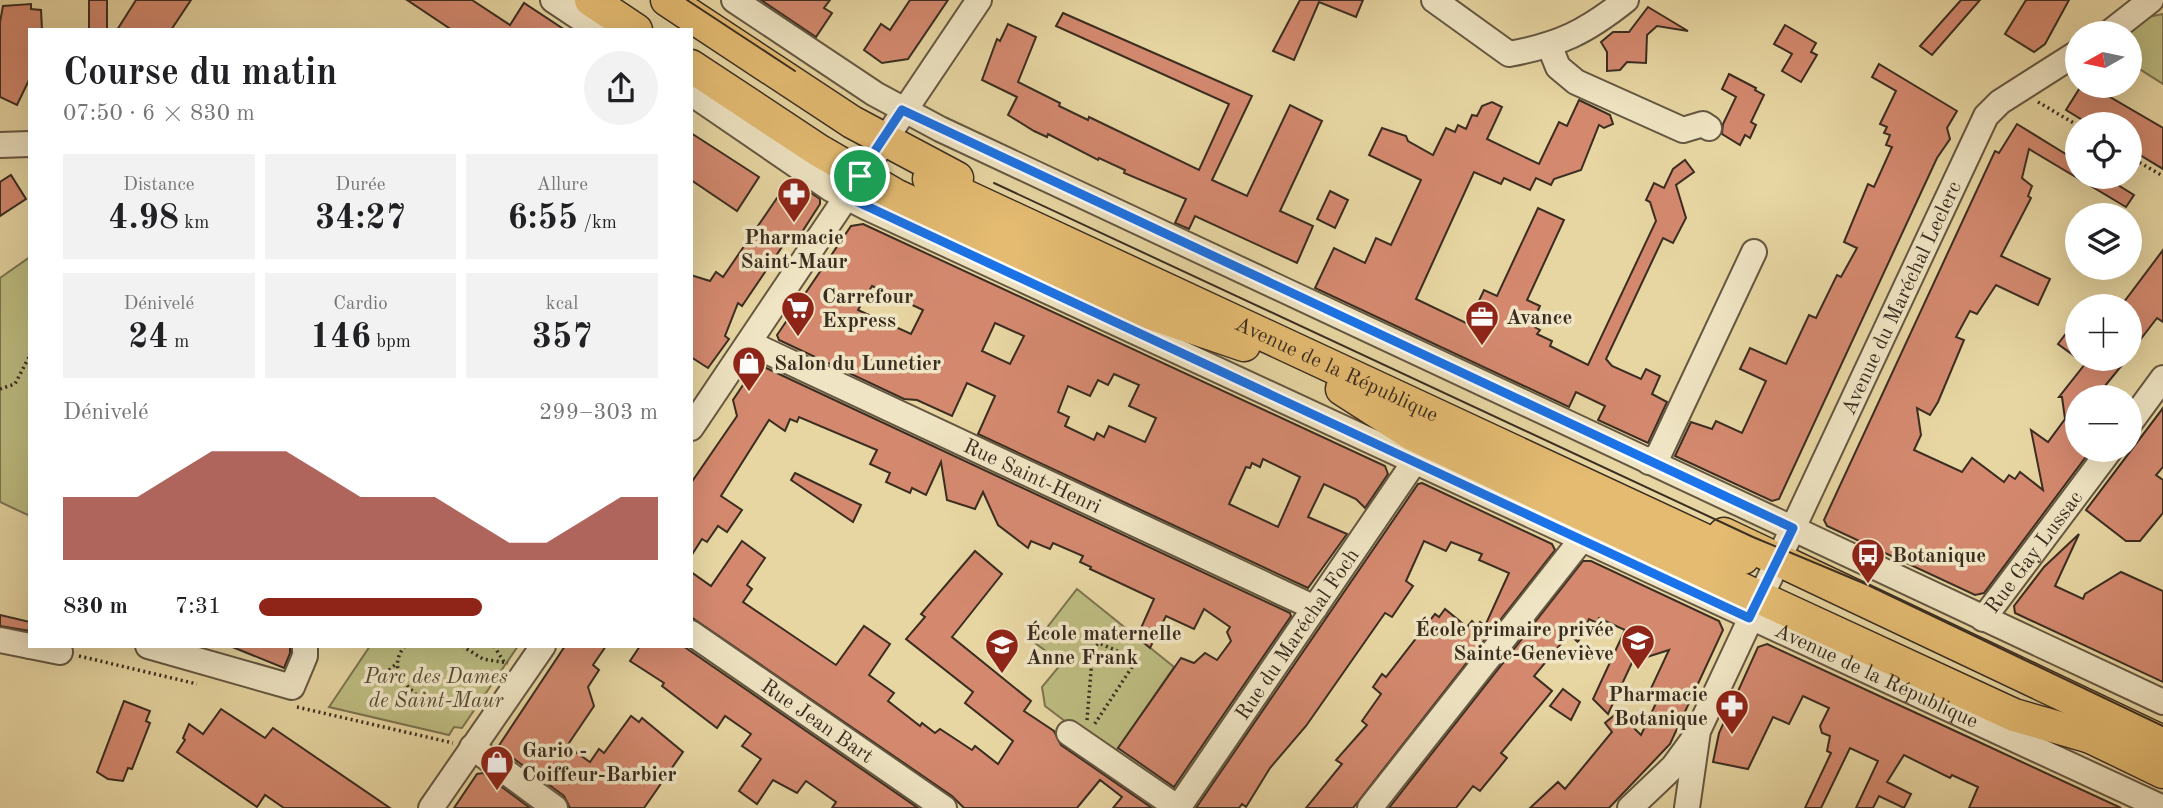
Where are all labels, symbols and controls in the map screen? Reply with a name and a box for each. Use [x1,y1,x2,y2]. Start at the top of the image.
north arrow [2065,21,2142,98]
map controls [2065,21,2142,462]
button: share [584,51,658,125]
text: Course du matin [63,55,337,93]
text: 07:50 · 6 × 830 m [63,102,255,125]
button: locate [2065,112,2142,189]
pin [830,146,890,206]
icon: arrive [841,157,879,195]
pharmacy icon: Pharmacie Saint-Maur [775,175,813,224]
text: Distance [123,176,195,195]
text: Durée [335,176,386,195]
text: Allure [536,176,588,195]
street label: Avenue du Maréchal Leclerc [1838,178,1966,419]
text: 4.98 [108,201,179,236]
text: 34:27 [315,201,406,236]
text: 6:55 [507,201,578,236]
button: layers [2065,203,2142,280]
text: km [179,214,209,233]
text: /km [578,214,617,233]
place label: Pharmacie Saint-Maur [740,228,848,273]
place label: Carrefour Express [822,287,913,332]
supermarket icon: Carrefour Express [779,289,817,338]
button: + [2065,294,2142,371]
text: Dénivelé [123,295,194,314]
text: Cardio [333,295,388,314]
text: kcal [546,295,579,314]
office icon: Avance [1463,298,1501,347]
place label: Avance [1506,308,1572,329]
street label: Avenue de la République [1231,314,1441,427]
text: 24 [128,320,169,355]
text: 146 [310,320,371,355]
text: 357 [532,320,593,355]
text: m [169,333,189,352]
text: bpm [371,333,411,352]
shop icon: Salon du Lunetier [730,344,768,393]
place label: Salon du Lunetier [774,354,941,375]
button: − [2065,385,2142,462]
text: Dénivelé [63,401,149,424]
text: 299–303 m [539,401,658,424]
street label: Rue Saint-Henri [960,436,1104,518]
street label: Rue Gay Lussac [1982,488,2087,618]
bus stop icon: Botanique [1849,536,1887,585]
street label: Rue du Maréchal Foch [1232,545,1364,724]
place label: Botanique [1892,546,1986,567]
text: 830 m [63,595,128,618]
text: 7:31 [175,595,221,618]
place label: École primaire privée Sainte-Geneviève [1415,616,1614,665]
place label: École maternelle Anne Frank [1026,620,1182,669]
street label: Avenue de la République [1771,621,1981,733]
school or university icon: École primaire privée Sainte-Geneviève [1619,622,1657,671]
school or university icon: École maternelle Anne Frank [983,626,1021,675]
park label: Parc des Dames de Saint-Maur [363,667,508,712]
street label: Rue Jean Bart [757,676,877,768]
place label: Pharmacie Botanique [1608,685,1708,730]
pharmacy icon: Pharmacie Botanique [1713,687,1751,736]
place label: Gario - Coiffeur-Barbier [522,741,677,786]
shop icon: Gario - Coiffeur-Barbier [478,743,516,792]

